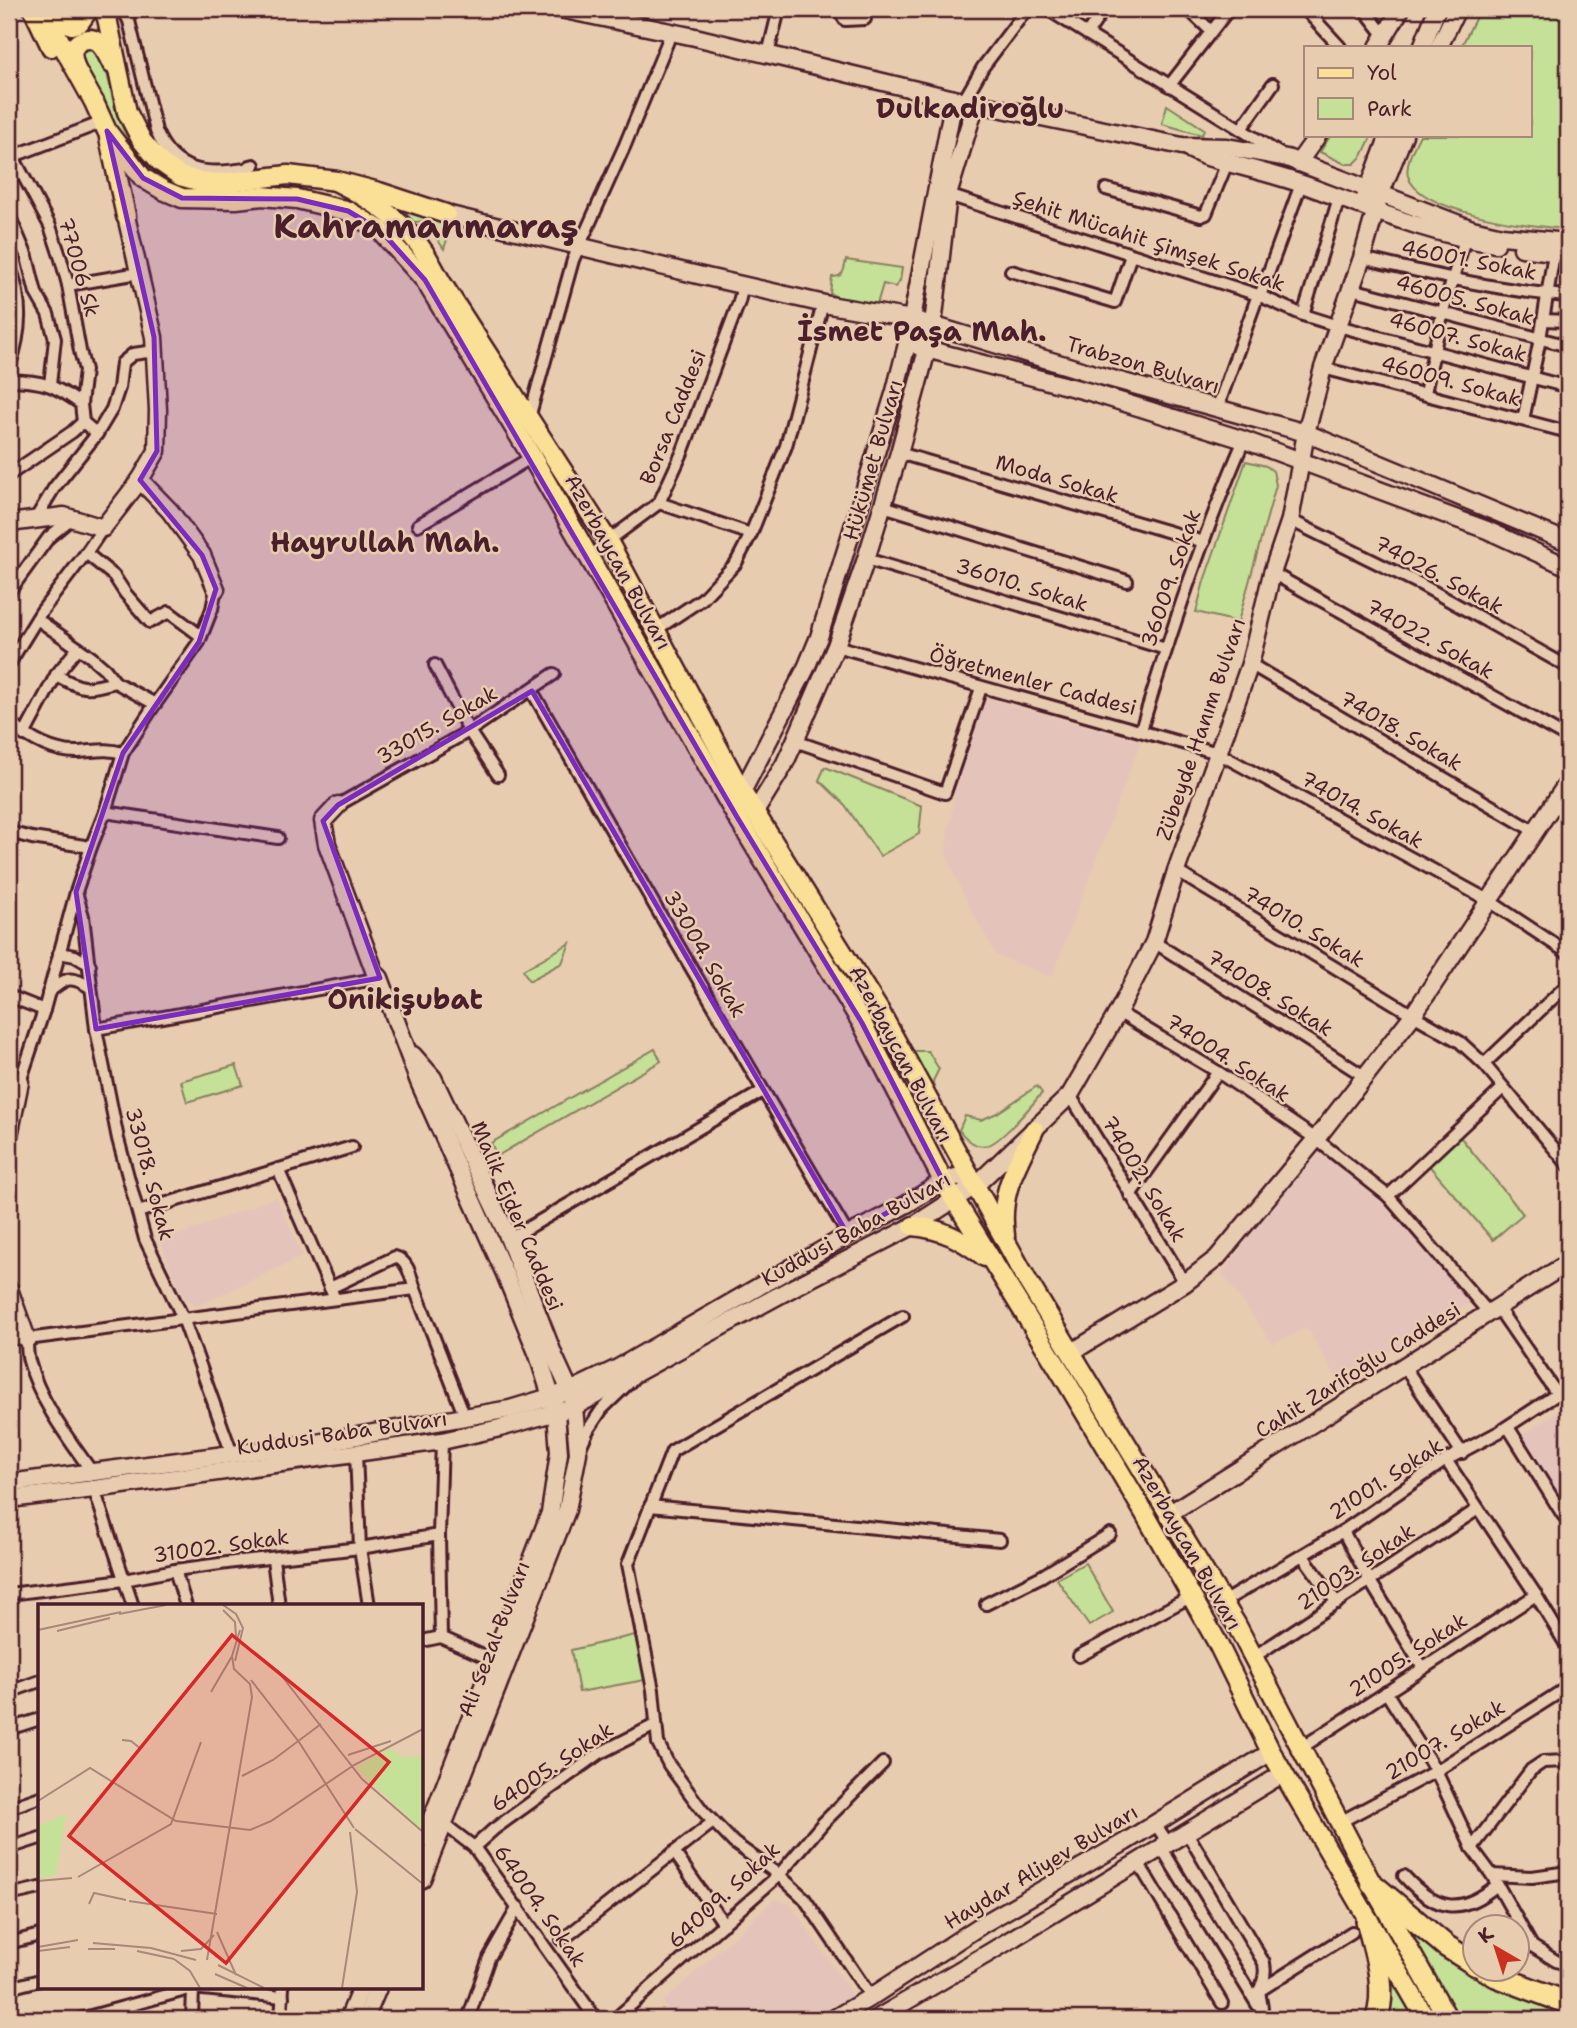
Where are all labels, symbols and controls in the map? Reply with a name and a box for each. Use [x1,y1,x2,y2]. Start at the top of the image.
legend [1304,46,1532,136]
text: Yol [1367,59,1397,87]
district label: Dulkadiroğlu [876,89,1064,127]
text: Park [1367,95,1412,123]
street label: Şehit Mücahit Şimşek Sokak [1009,184,1289,298]
district label: Kahramanmaraş [273,202,579,249]
street label: 77006 Sk [51,214,107,320]
street label: 46001. Sokak [1399,233,1539,287]
street label: 46005. Sokak [1393,268,1537,332]
street label: 46007. Sokak [1386,305,1530,369]
district label: İsmet Paşa Mah. [797,312,1047,350]
street label: Trabzon Bulvarı [1063,330,1223,400]
street label: Borsa Caddesi [633,345,713,489]
street label: 46009. Sokak [1378,349,1524,413]
street label: Hükümet Bulvarı [837,376,909,544]
street label: Moda Sokak [992,448,1122,510]
street label: Azerbaycan Bulvarı [558,469,678,655]
street label: 36009. Sokak [1134,505,1208,651]
district label: Hayrullah Mah. [270,523,500,561]
street label: 74026. Sokak [1370,529,1508,621]
street label: 36010. Sokak [953,552,1091,618]
street label: 74022. Sokak [1361,592,1499,686]
street label: Zübeyde Hanım Bulvarı [1150,614,1252,844]
street label: Öğretmenler Caddesi [926,640,1140,722]
street label: 33015. Sokak [371,679,503,771]
street label: 74018. Sokak [1335,685,1467,777]
street label: 74014. Sokak [1296,765,1428,855]
street label: 74010. Sokak [1238,880,1370,974]
street label: 33004. Sokak [657,885,753,1023]
street label: 74008. Sokak [1202,943,1338,1043]
street label: Azerbaycan Bulvarı [842,961,960,1147]
district label: Onikişubat [327,980,483,1018]
street label: 74004. Sokak [1160,1007,1296,1109]
street label: 33018. Sokak [119,1104,181,1244]
street label: 74002. Sokak [1095,1110,1193,1248]
street label: Malik Ejder Caddesi [464,1117,570,1315]
street label: Kuddusi Baba Bulvarı [756,1165,956,1293]
street label: Cahit Zarifoğlu Caddesi [1250,1295,1466,1445]
street label: Kuddusi Baba Bulvarı [235,1404,449,1462]
street label: 21001. Sokak [1323,1432,1449,1526]
street label: Azerbaycan Bulvarı [1126,1451,1248,1635]
street label: 21003. Sokak [1291,1517,1421,1617]
street label: 31002. Sokak [151,1523,291,1569]
street label: Ali Sezal Bulvarı [451,1557,537,1721]
inset map [38,1604,424,1990]
street label: 21005. Sokak [1343,1606,1473,1704]
street label: 21007. Sokak [1380,1693,1510,1787]
street label: 64005. Sokak [485,1716,619,1818]
street label: Haydar Aliyev Bulvarı [939,1798,1143,1936]
street label: 64009. Sokak [662,1836,786,1954]
street label: 64004. Sokak [487,1839,593,1973]
north arrow [1462,1912,1532,1982]
text: K [1473,1921,1499,1949]

